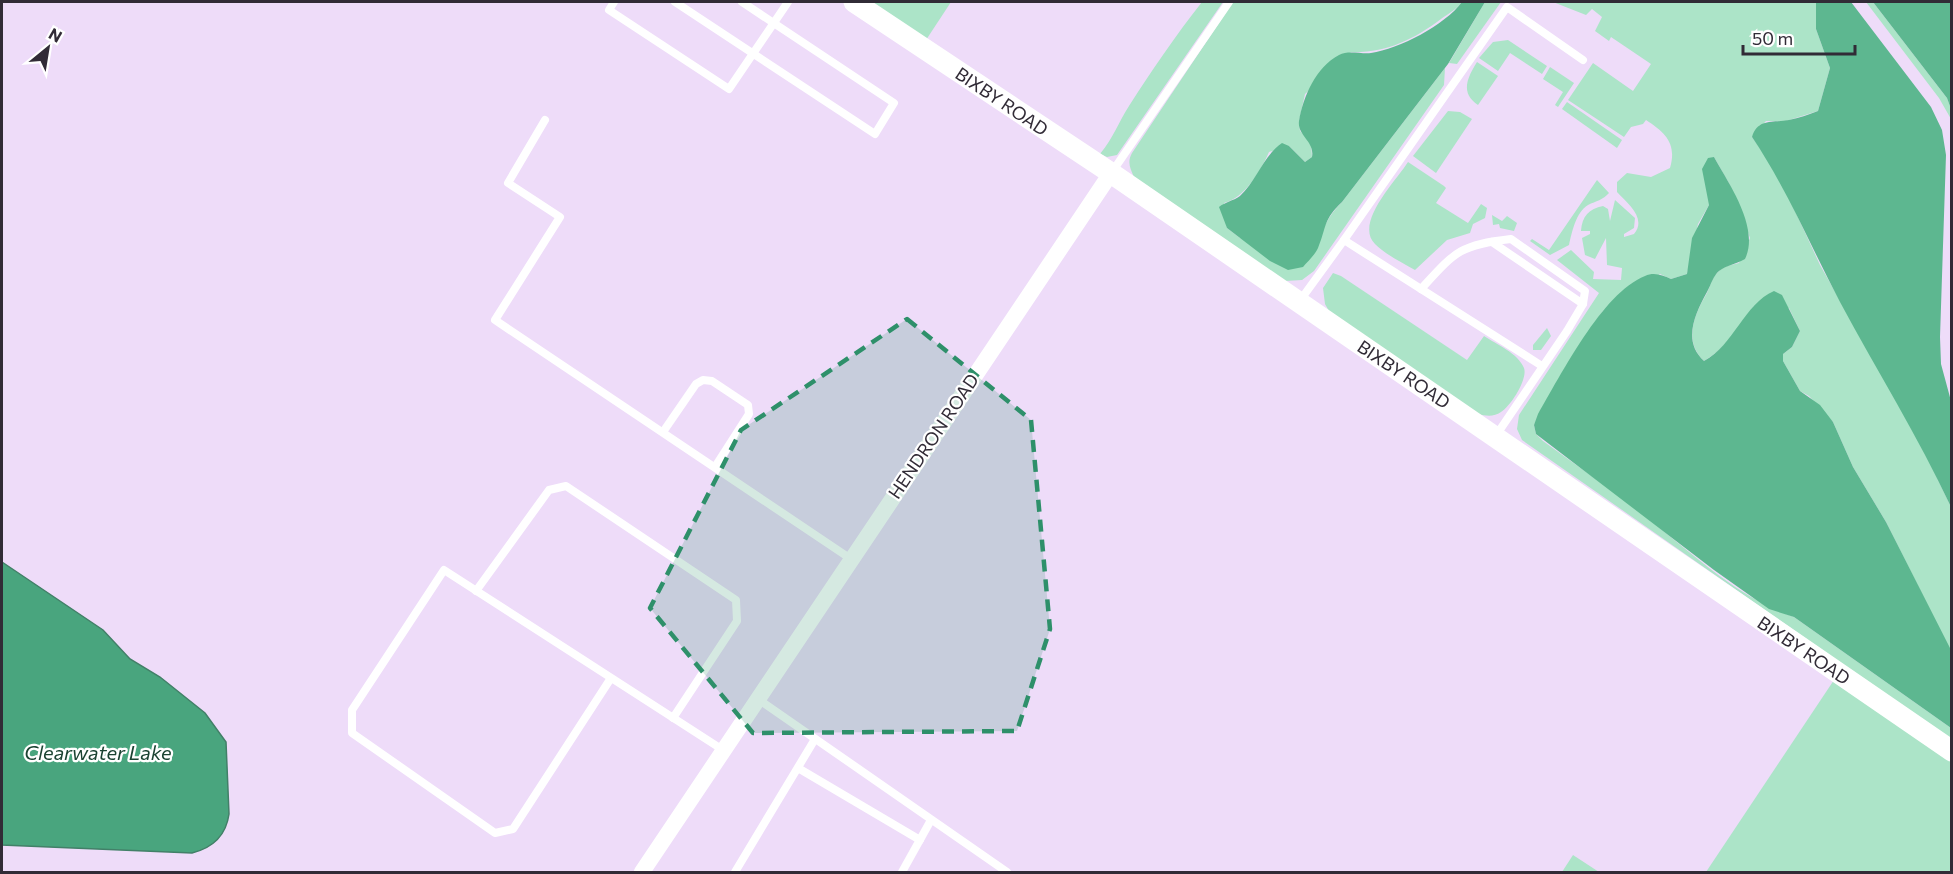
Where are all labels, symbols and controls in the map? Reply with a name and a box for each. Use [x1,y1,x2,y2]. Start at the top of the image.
north arrow [18,18,78,78]
scale bar [1743,18,1856,56]
text: N [46,23,66,46]
text: 50 m [1752,27,1793,49]
street label: BIXBY ROAD [951,62,1053,140]
street label: BIXBY ROAD [1353,335,1455,413]
street label: HENDRON ROAD [883,369,983,503]
street label: BIXBY ROAD [1753,611,1855,689]
water label: Clearwater Lake [24,740,172,764]

